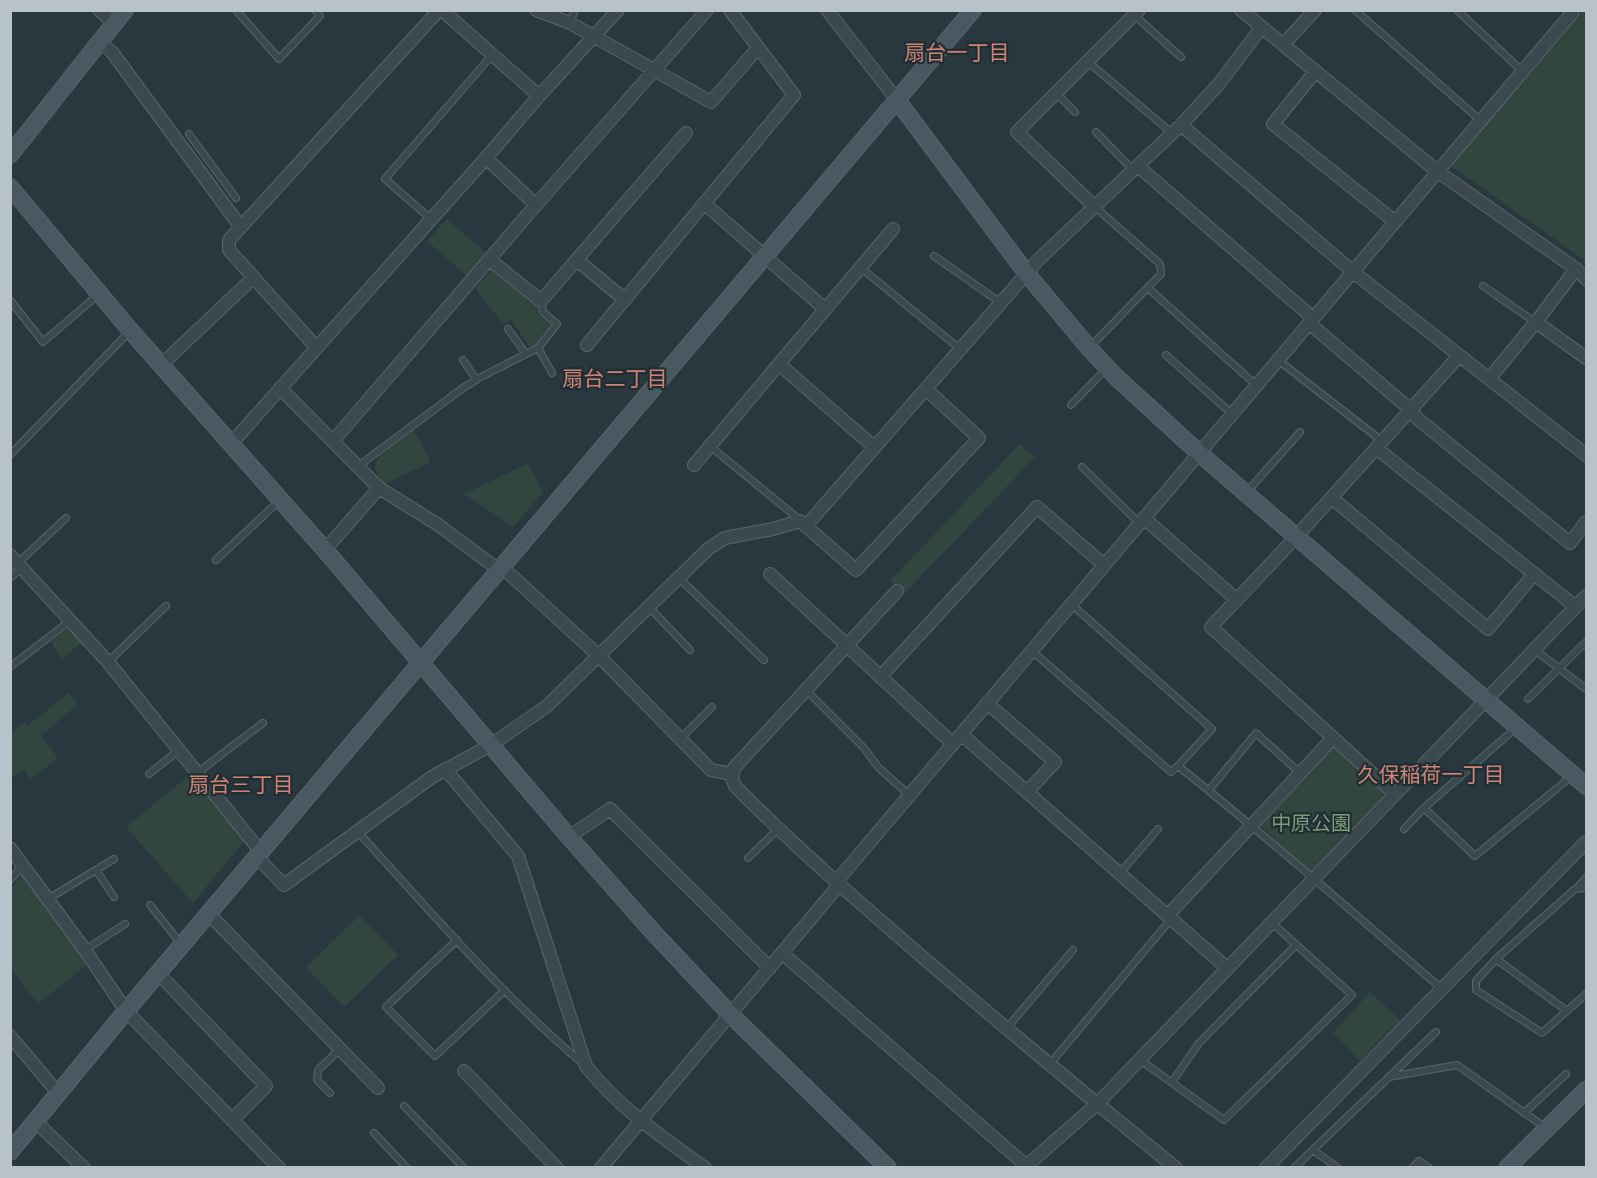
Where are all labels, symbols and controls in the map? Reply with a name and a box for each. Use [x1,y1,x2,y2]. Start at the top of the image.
district label: 扇台一丁目 [905,39,1010,65]
district label: 扇台二丁目 [563,365,668,391]
district label: 久保稲荷一丁目 [1358,761,1505,787]
district label: 扇台三丁目 [189,771,294,797]
park label: 中原公園 [1271,810,1351,835]

